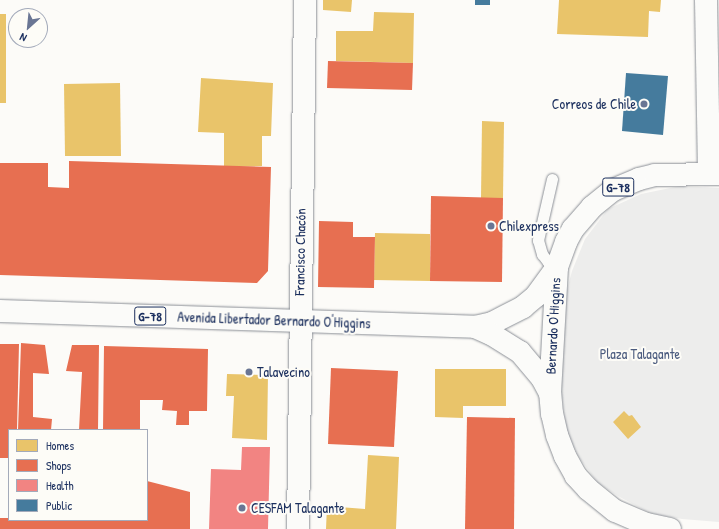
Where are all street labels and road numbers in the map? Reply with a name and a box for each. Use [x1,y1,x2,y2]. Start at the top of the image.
road number: G-78 [602,176,634,198]
street label: Francisco Chacón [291,208,309,296]
street label: Bernardo O'Higgins [542,277,564,375]
road number: G-78 [134,305,166,327]
street label: Avenida Libertador Bernardo O'Higgins [177,308,371,332]

